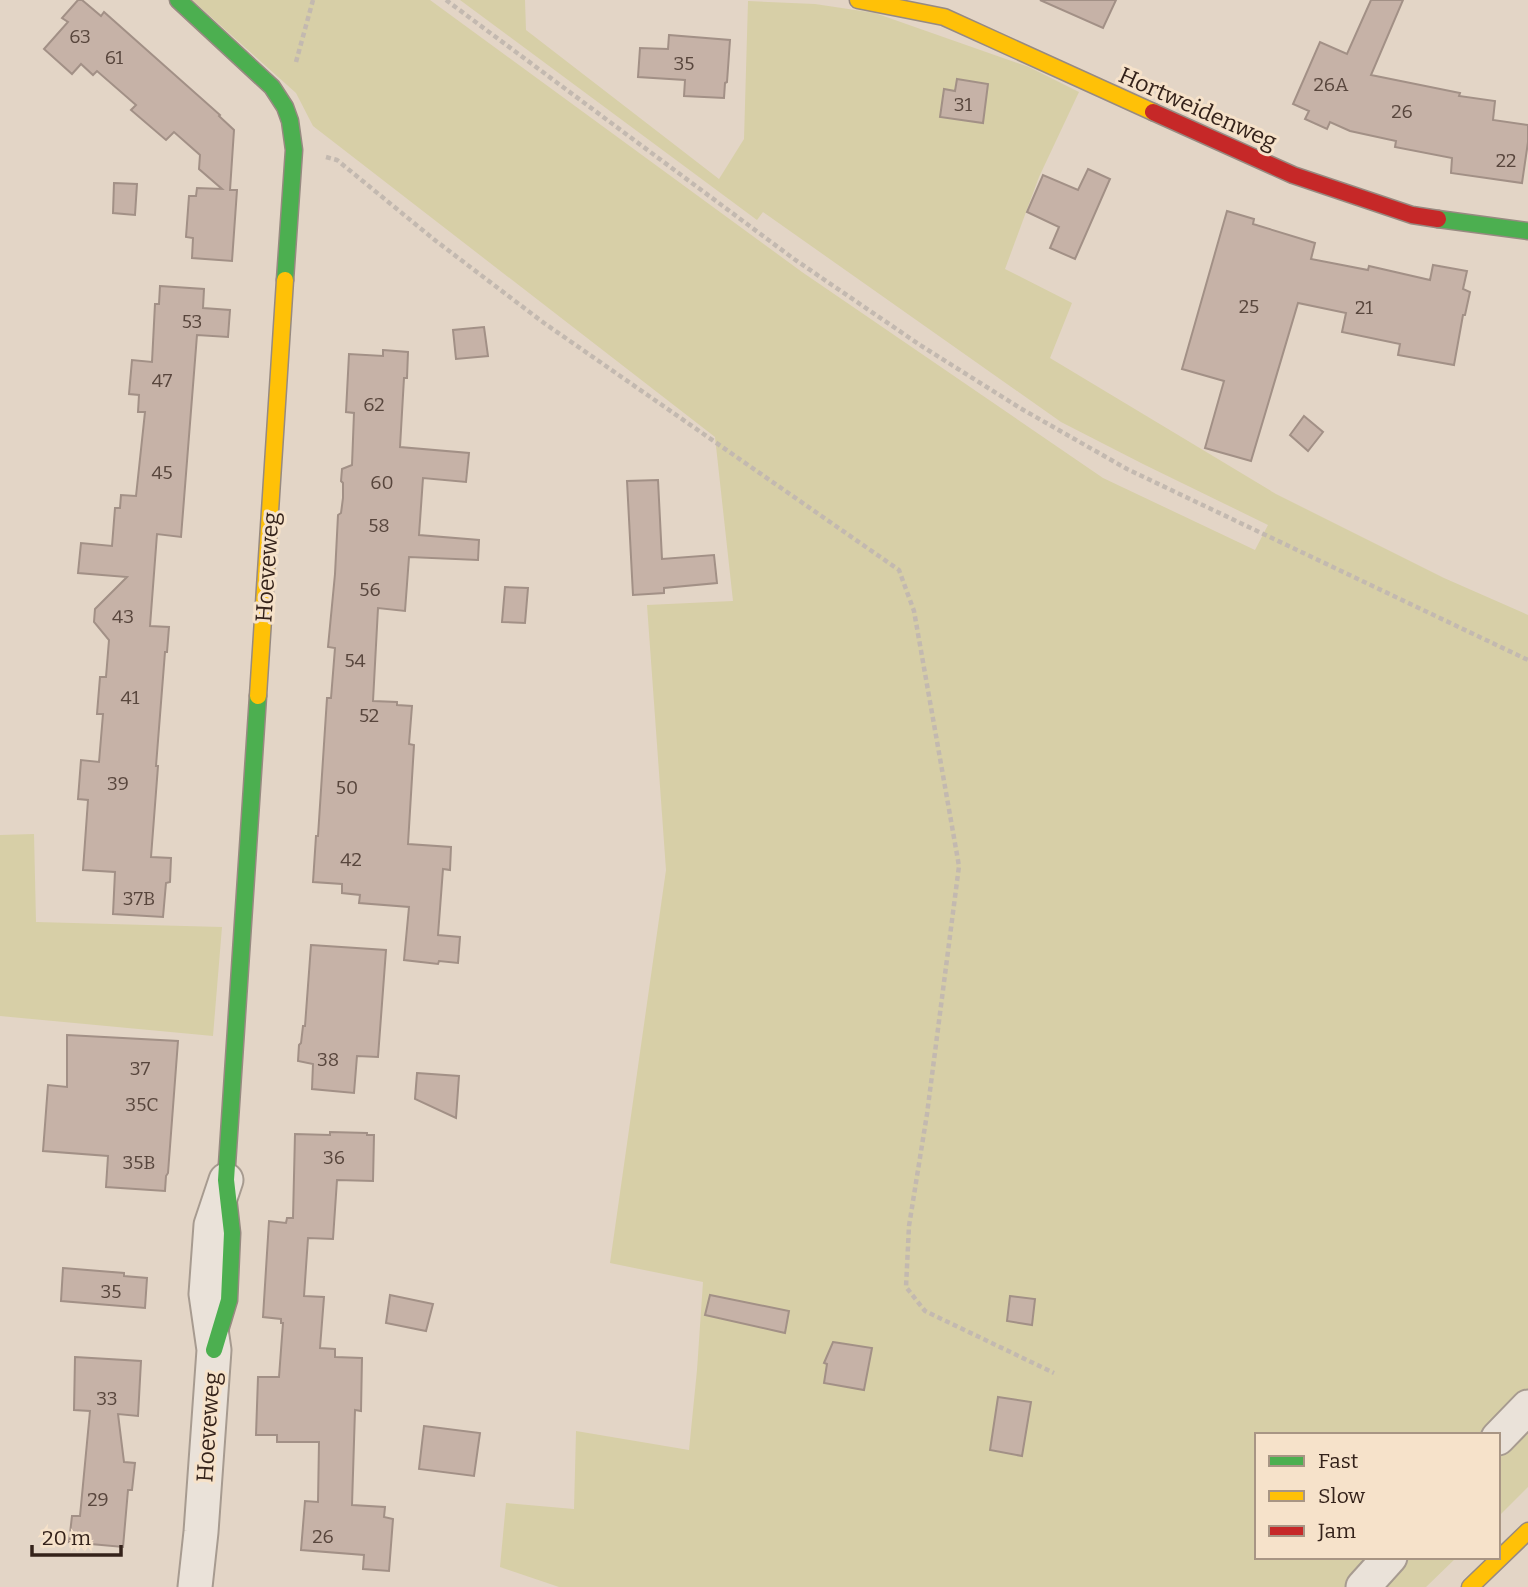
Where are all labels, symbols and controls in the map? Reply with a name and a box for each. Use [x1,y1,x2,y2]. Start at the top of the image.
house number: 63 [69,25,91,48]
house number: 61 [105,46,124,69]
house number: 35 [674,52,694,75]
street label: Hortweidenweg [1114,61,1282,156]
house number: 26A [1314,73,1349,96]
house number: 31 [954,93,973,116]
house number: 26 [1391,100,1413,123]
house number: 22 [1496,149,1516,172]
house number: 25 [1239,295,1259,318]
house number: 21 [1355,296,1373,319]
house number: 53 [182,310,202,333]
house number: 47 [152,369,173,392]
house number: 62 [363,393,385,416]
house number: 45 [151,461,173,484]
house number: 60 [370,471,394,494]
street label: Hoeveweg [249,511,285,623]
house number: 58 [368,514,390,537]
house number: 56 [359,578,381,601]
house number: 43 [112,605,134,628]
house number: 54 [344,649,366,672]
house number: 41 [121,686,140,709]
house number: 52 [359,704,379,727]
house number: 39 [107,772,129,795]
house number: 50 [336,776,358,799]
house number: 42 [340,848,362,871]
house number: 37B [123,887,155,910]
house number: 38 [317,1048,339,1071]
house number: 37 [130,1057,151,1080]
house number: 35C [125,1093,159,1116]
house number: 36 [323,1146,345,1169]
house number: 35B [122,1151,156,1174]
house number: 35 [101,1280,121,1303]
street label: Hoeveweg [190,1371,226,1483]
house number: 33 [96,1387,118,1410]
legend [1255,1433,1500,1559]
text: Fast [1318,1448,1359,1474]
text: Slow [1318,1483,1365,1509]
house number: 29 [87,1488,109,1511]
scale bar [32,1514,121,1558]
text: Jam [1317,1518,1356,1544]
text: 20 m [42,1525,91,1551]
house number: 26 [312,1525,334,1548]

